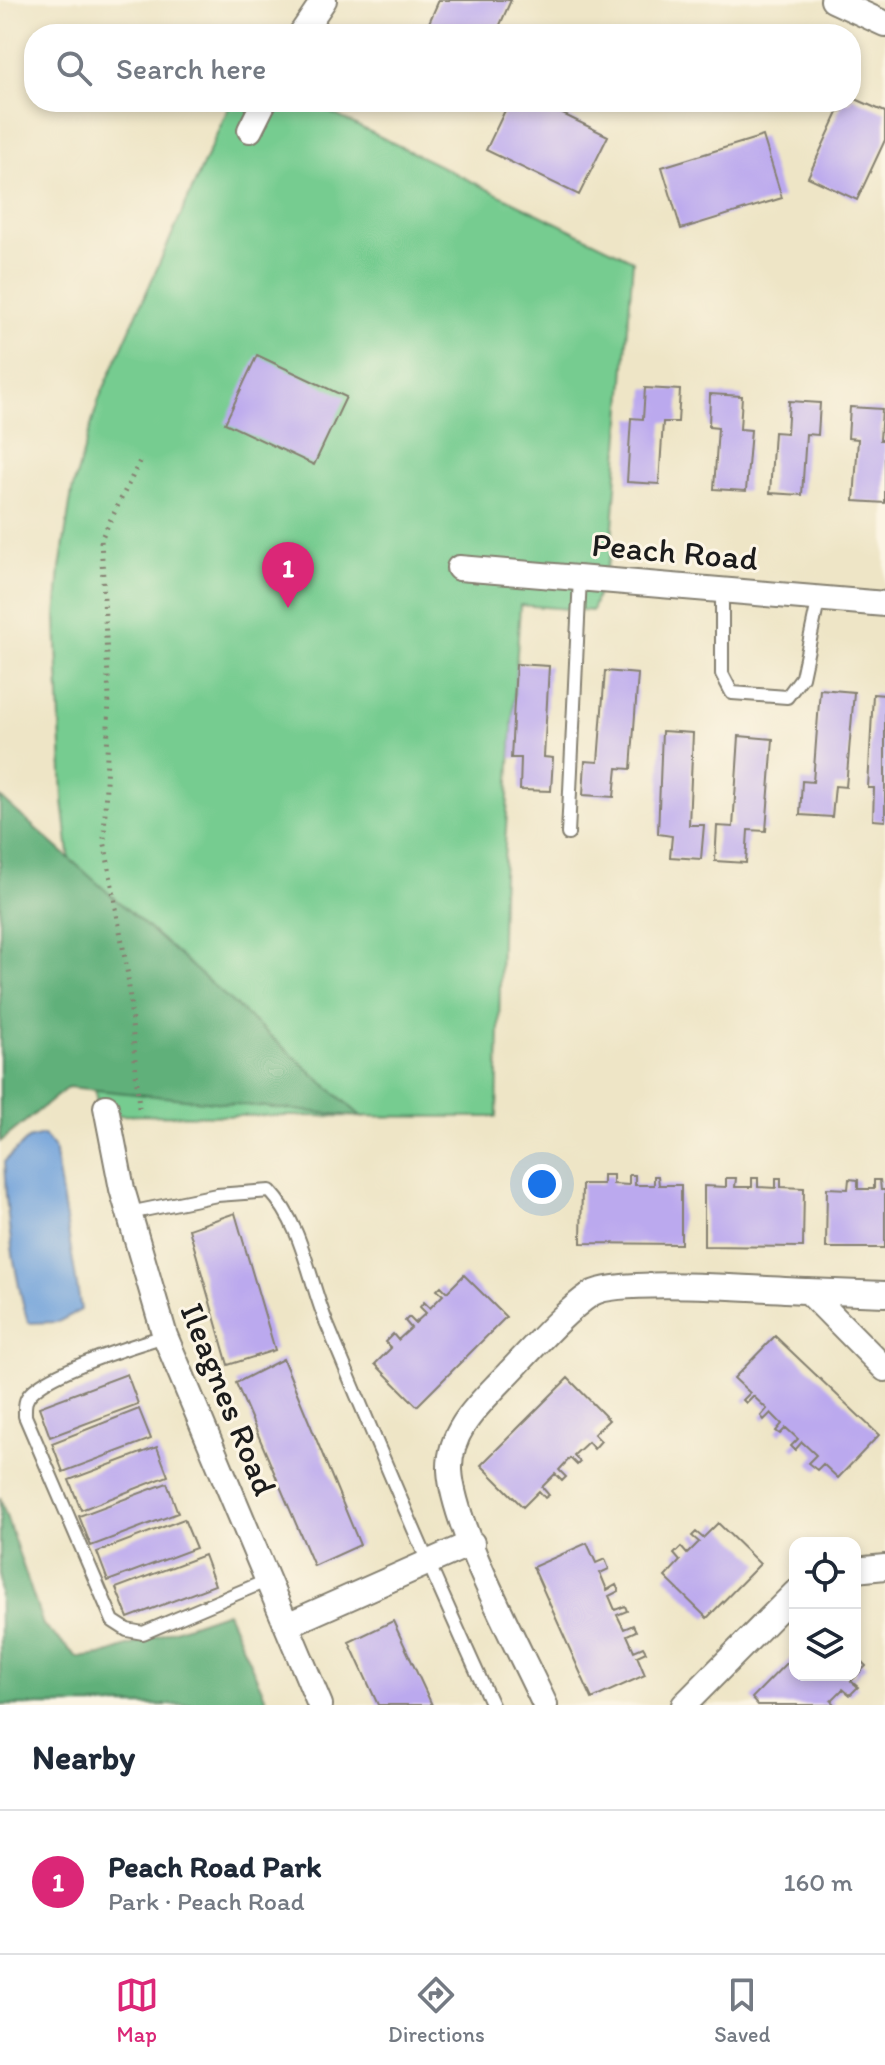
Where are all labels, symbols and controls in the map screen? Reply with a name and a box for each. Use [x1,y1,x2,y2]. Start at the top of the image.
search box [24,24,861,112]
icon: search [52,46,96,90]
text: Search here [116,50,266,87]
street label: Peach Road [590,524,760,579]
pin: 1 [262,542,314,608]
your location [522,1164,562,1204]
street label: Ileagnes Road [171,1297,286,1501]
map controls [789,1537,861,1681]
button: locate [789,1537,861,1609]
button: layers [789,1609,861,1681]
text: Nearby [32,1737,135,1778]
text: Peach Road Park [108,1848,322,1885]
text: 1 [52,1866,64,1898]
text: 160 m [783,1866,853,1898]
text: Park · Peach Road [108,1885,305,1917]
tab: Map [115,1973,159,2048]
tab: Directions [388,1973,485,2048]
tab: Saved [714,1973,770,2048]

